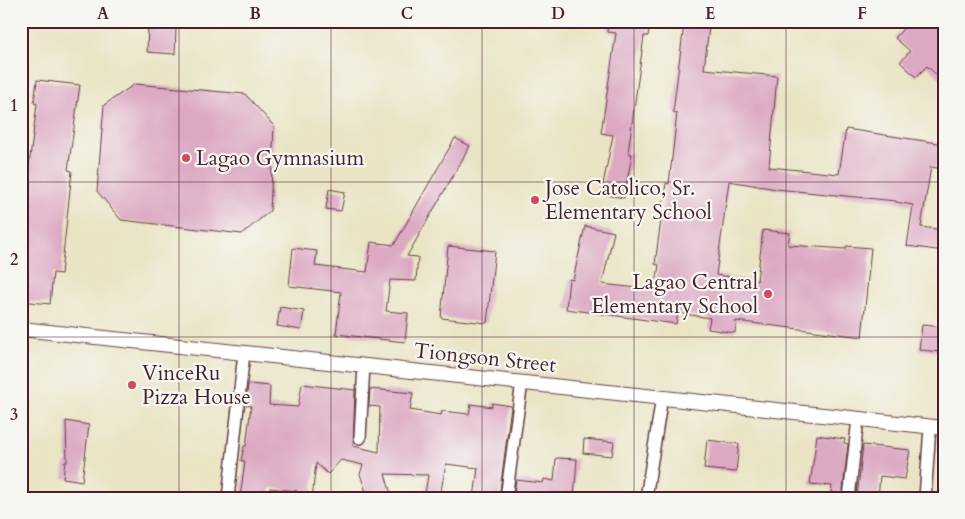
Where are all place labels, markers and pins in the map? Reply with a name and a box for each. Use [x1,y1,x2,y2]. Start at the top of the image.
place label: Lagao Gymnasium [196,144,365,173]
marker: Lagao Gymnasium [180,152,192,164]
place label: Jose Catolico, Sr. Elementary School [542,174,712,227]
marker: Jose Catolico, Sr. Elementary School [529,194,541,206]
place label: Lagao Central Elementary School [591,268,758,321]
marker: Lagao Central Elementary School [762,288,774,300]
place label: VinceRu Pizza House [142,359,251,412]
marker: VinceRu Pizza House [126,379,138,391]

